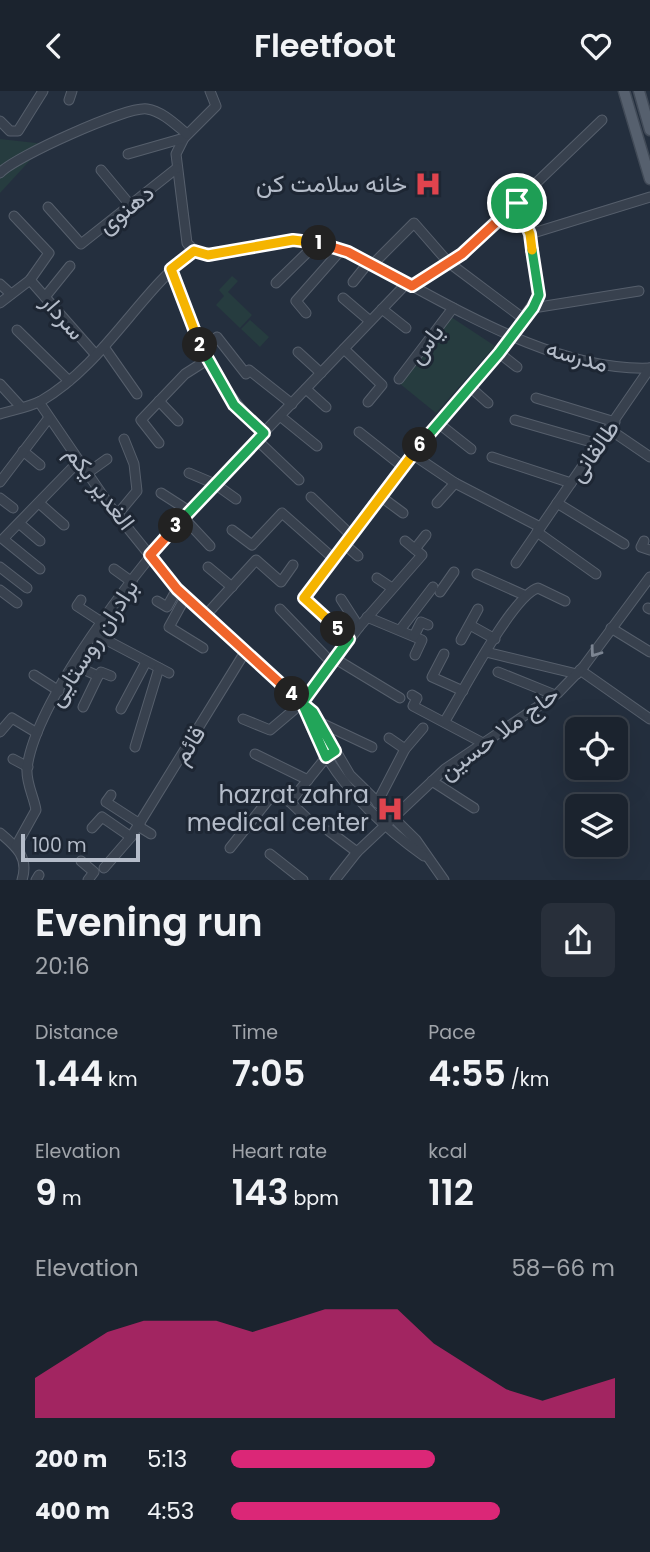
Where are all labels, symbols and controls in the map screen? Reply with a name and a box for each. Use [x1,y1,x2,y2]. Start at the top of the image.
text: Fleetfoot [254,23,396,68]
icon: back [35,27,73,65]
icon: heart [577,27,615,65]
place label: خانه سلامت کن [256,167,407,200]
hospital icon: خانه سلامت کن [413,169,443,199]
pin [487,173,547,233]
street label: دهنوی [90,176,161,241]
icon: arrive [498,184,536,222]
pin: 1 [302,225,336,261]
text: 1 [315,229,322,256]
street label: سردار [33,286,93,347]
street label: یاس [400,317,451,370]
pin: 2 [182,327,218,363]
text: 2 [194,331,205,358]
street label: مدرسه [542,331,612,380]
street label: طالقانی [560,413,627,489]
pin: 6 [402,427,438,463]
text: 6 [413,431,426,458]
street label: الغدیر یکم [58,439,143,537]
pin: 3 [158,509,194,543]
text: 3 [170,512,181,539]
street label: برادران روستایی [39,573,146,713]
pin: 5 [320,611,356,647]
text: 5 [331,615,344,642]
one-way arrow [590,644,603,657]
pin: 4 [274,677,310,711]
street label: حاج ملا حسین [432,678,566,788]
text: 4 [285,680,298,707]
map controls [565,717,628,857]
button: locate [565,717,628,780]
street label: قائم [164,719,213,770]
place label: hazrat zahra medical center [187,778,369,839]
hospital icon: hazrat zahra medical center [375,794,405,824]
button: layers [565,794,628,857]
scale bar [21,831,140,863]
text: 100 m [32,832,87,859]
text: Evening run [35,896,263,949]
button: share [541,903,615,977]
text: 20:16 [35,950,90,982]
text: Distance [35,1019,118,1046]
text: Time [232,1019,278,1046]
text: Pace [428,1019,476,1046]
text: 1.44 [35,1049,103,1098]
text: 7:05 [232,1049,305,1098]
text: 4:55 [428,1049,506,1098]
text: km [103,1066,137,1093]
text: /km [506,1066,549,1093]
text: Elevation [35,1138,121,1165]
text: Heart rate [232,1138,327,1165]
text: kcal [428,1138,467,1165]
text: 9 [35,1168,57,1217]
text: 143 [232,1168,288,1217]
text: 112 [428,1168,474,1217]
text: m [57,1185,82,1212]
text: bpm [288,1185,339,1212]
text: Elevation [35,1252,139,1284]
text: 58–66 m [511,1252,615,1284]
text: 200 m [35,1443,107,1475]
text: 5:13 [147,1443,187,1475]
text: 400 m [35,1495,110,1527]
text: 4:53 [147,1495,194,1527]

